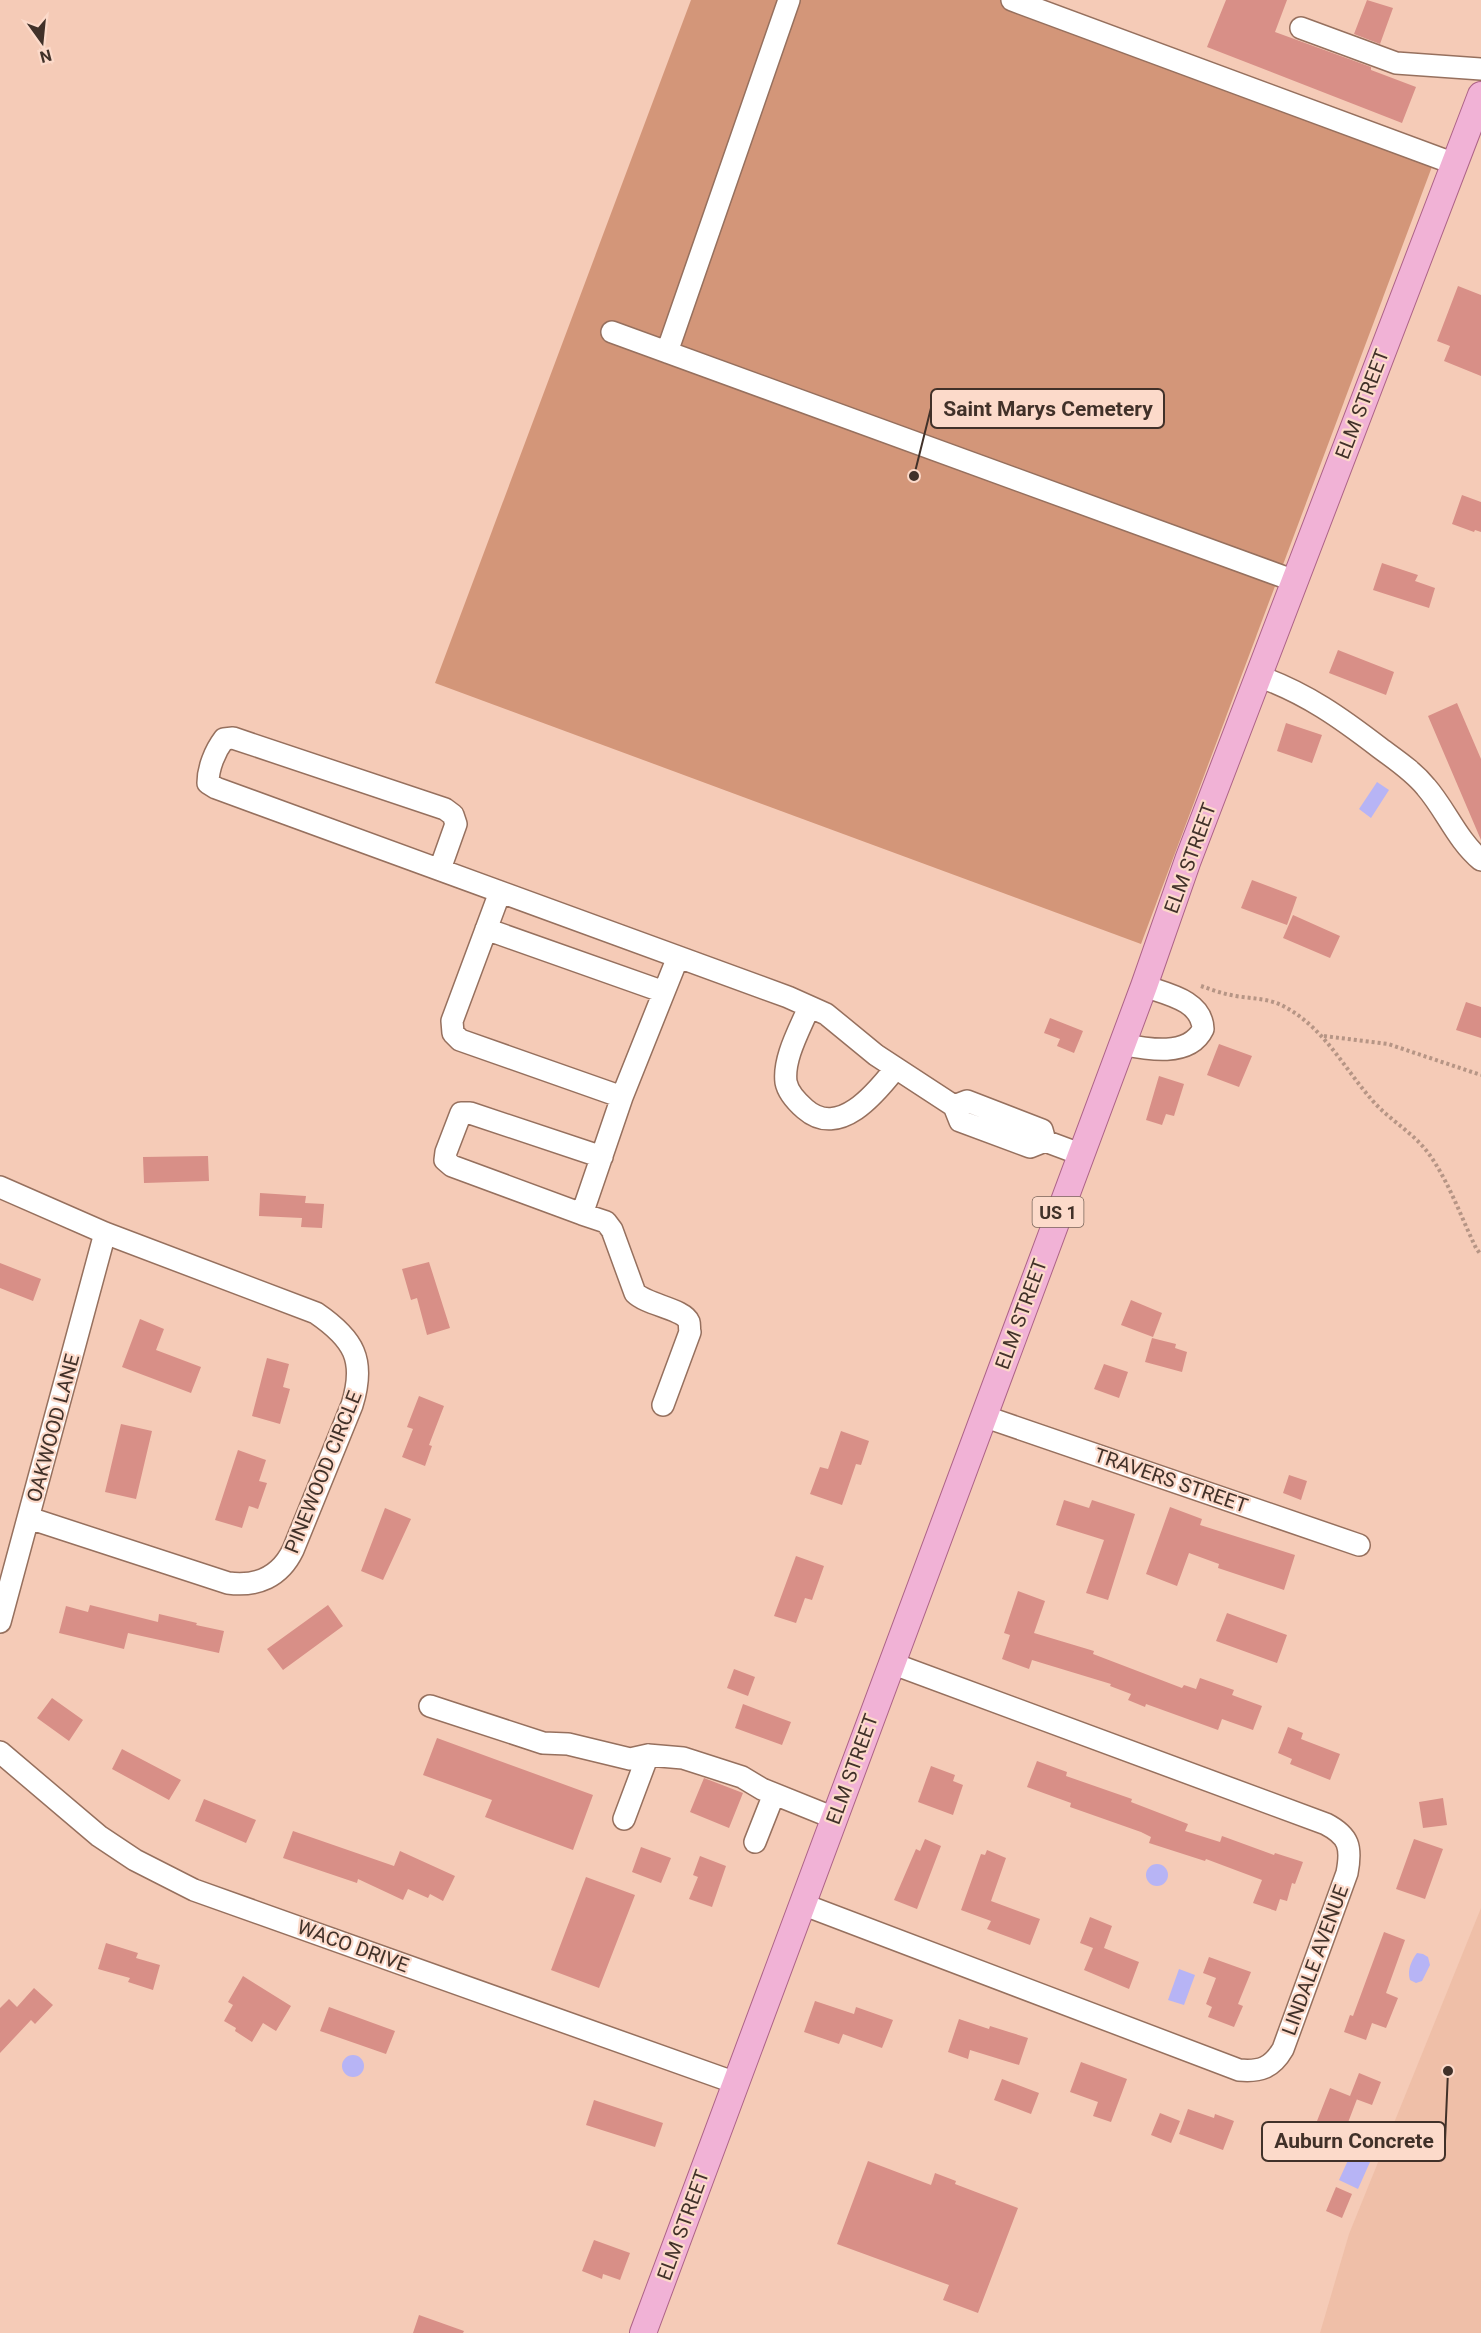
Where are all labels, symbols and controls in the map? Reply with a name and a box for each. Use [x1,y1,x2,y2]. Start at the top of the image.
north arrow [12,12,72,72]
text: N [38,45,54,67]
street label: ELM STREET [1330,346,1394,462]
callout: Saint Marys Cemetery [931,389,1164,428]
text: Saint Marys Cemetery [943,397,1153,421]
street label: ELM STREET [1159,800,1221,916]
road number: US 1 [1032,1197,1084,1227]
street label: ELM STREET [990,1256,1052,1372]
street label: OAKWOOD LANE [22,1351,84,1505]
street label: PINEWOOD CIRCLE [279,1387,367,1557]
street label: TRAVERS STREET [1091,1442,1251,1518]
street label: ELM STREET [821,1711,883,1827]
street label: LINDALE AVENUE [1277,1881,1353,2039]
street label: WACO DRIVE [294,1915,412,1977]
callout: Auburn Concrete [1262,2122,1445,2161]
text: Auburn Concrete [1274,2129,1434,2153]
street label: ELM STREET [652,2167,714,2283]

